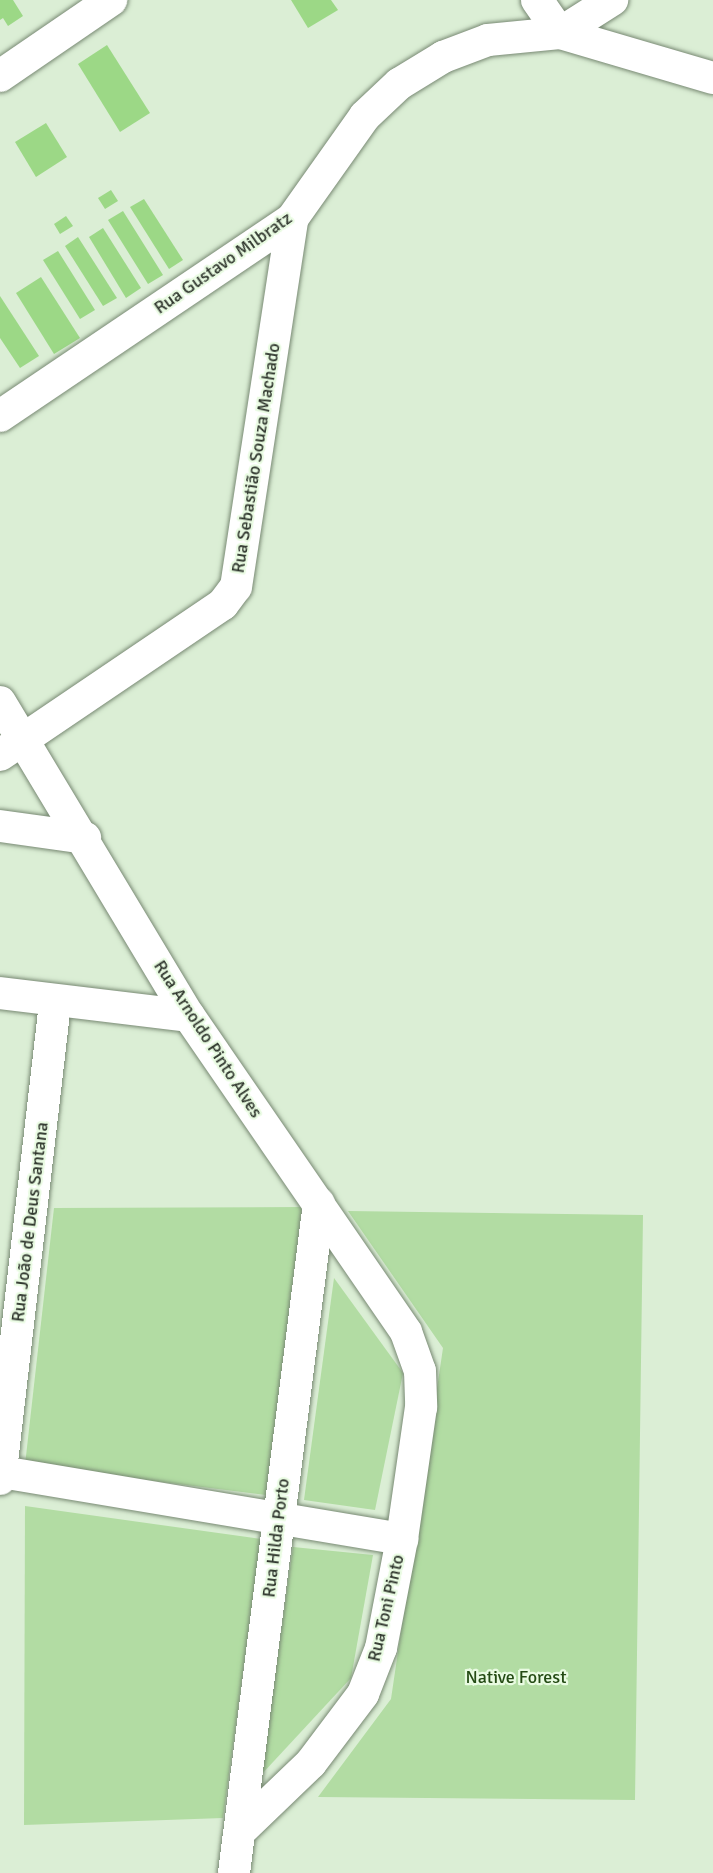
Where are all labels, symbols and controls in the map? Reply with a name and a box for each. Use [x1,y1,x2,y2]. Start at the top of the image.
street label: Rua Gustavo Milbratz [150,207,296,319]
street label: Rua Sebastião Souza Machado [227,341,285,575]
street label: Rua Arnoldo Pinto Alves [149,956,267,1122]
street label: Rua João de Deus Santana [7,1121,53,1323]
street label: Rua Hilda Porto [258,1477,294,1599]
street label: Rua Toni Pinto [363,1552,409,1664]
park label: Native Forest [466,1666,566,1688]

